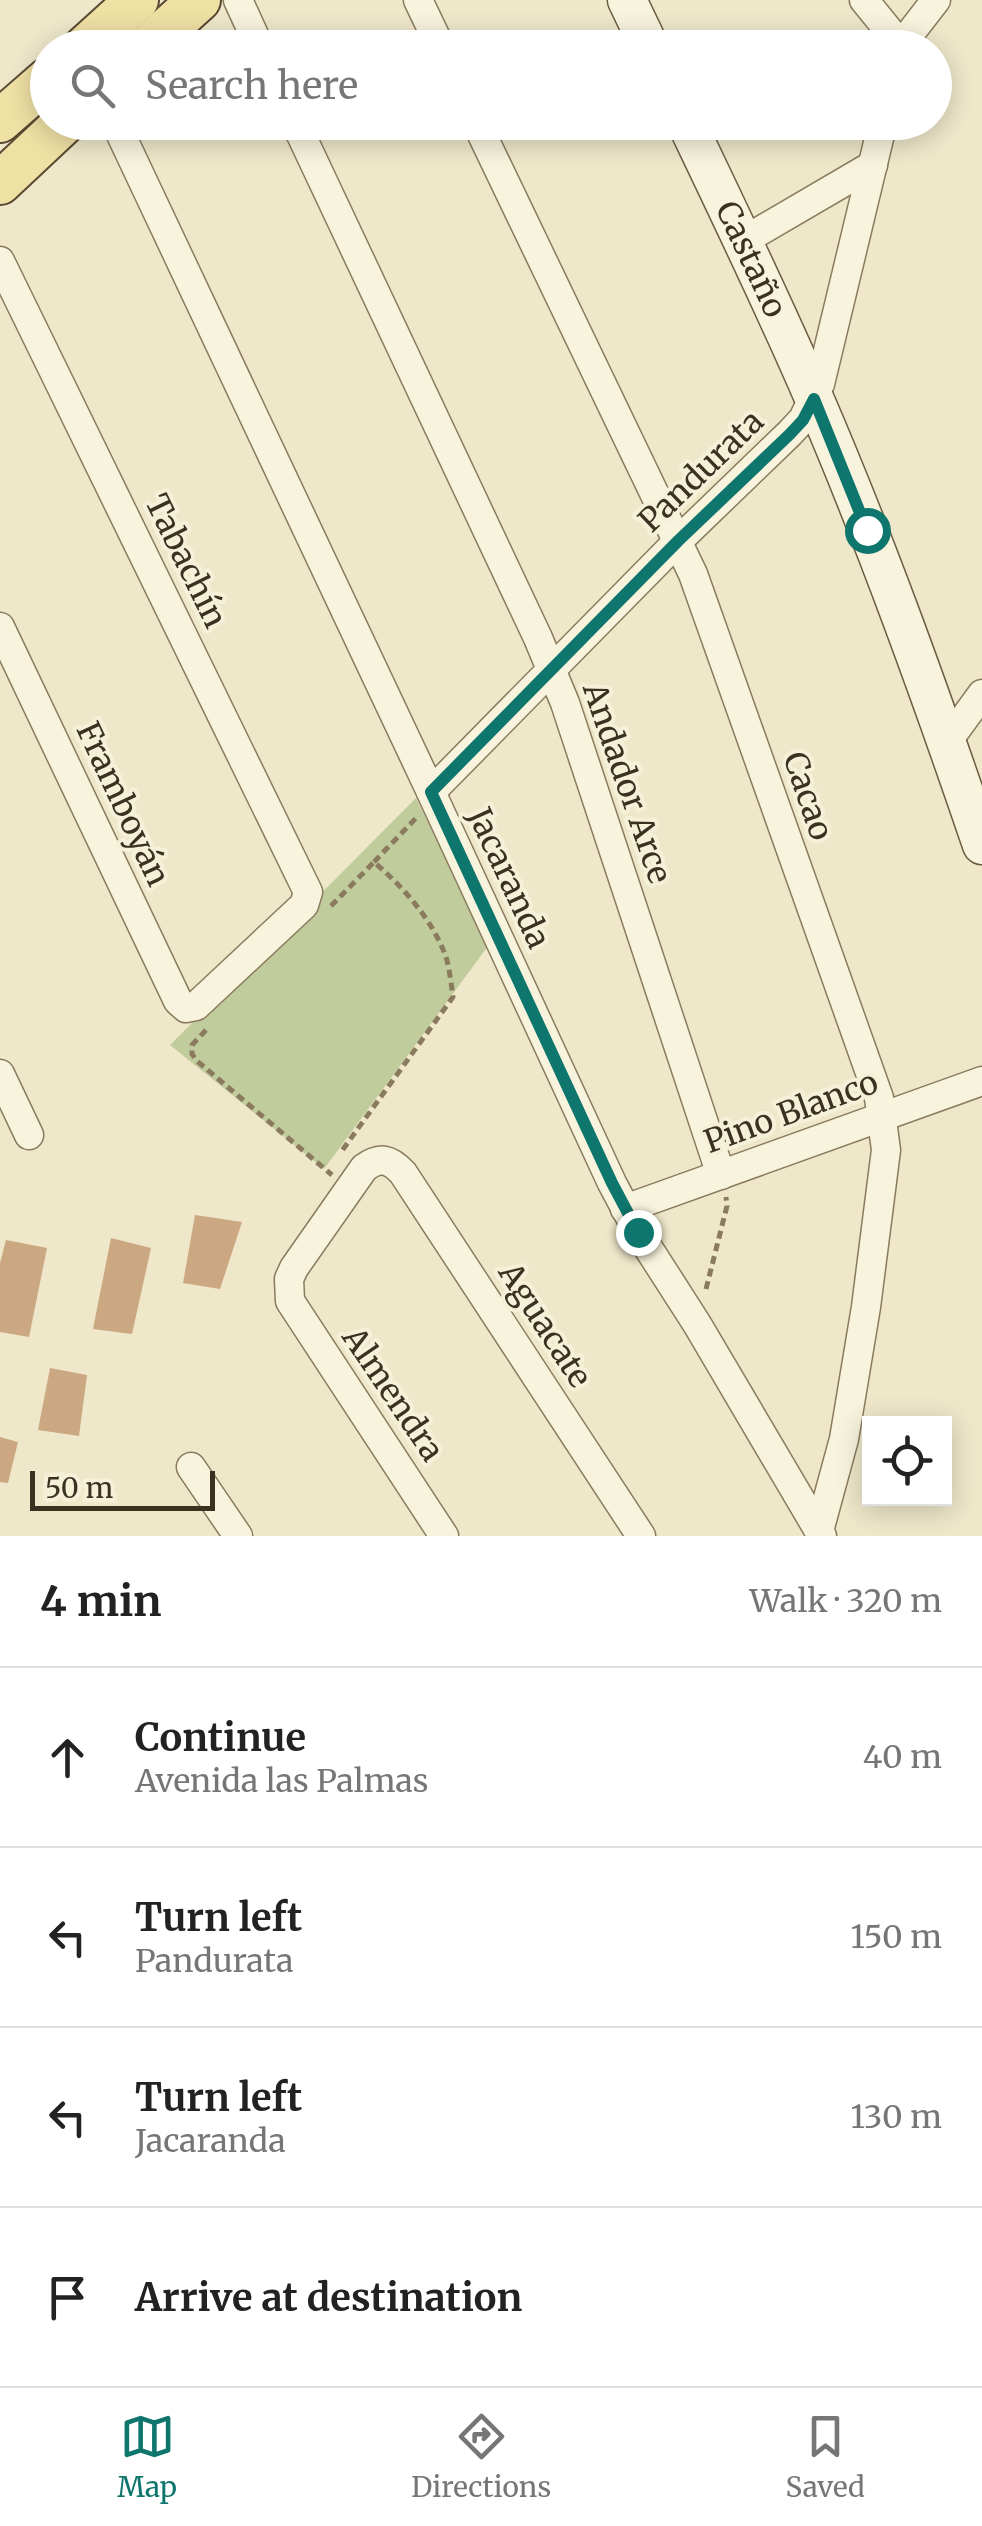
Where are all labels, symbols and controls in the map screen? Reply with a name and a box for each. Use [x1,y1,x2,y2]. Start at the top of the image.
search box [30,30,952,140]
icon: search [65,58,120,113]
text: Search here [145,62,358,109]
street label: Castaño [707,195,796,324]
street label: Pandurata [630,402,772,540]
street label: Tabachín [137,488,235,634]
route start [845,508,891,554]
street label: Andador Arce [574,676,680,889]
street label: Framboyán [68,716,178,892]
street label: Cacao [774,747,842,845]
street label: Jacaranda [459,800,559,955]
street label: Pino Blanco [699,1062,883,1162]
route end [616,1210,662,1256]
street label: Aguacate [489,1254,600,1395]
street label: Almendra [333,1318,452,1469]
map controls [862,1416,952,1506]
button: locate [862,1416,952,1506]
scale bar [30,1466,215,1510]
text: 50 m [45,1470,113,1506]
text: 4 min [40,1575,162,1627]
text: Walk · 320 m [749,1581,942,1621]
text: Continue [135,1714,306,1761]
icon: ahead [40,1730,95,1785]
text: 40 m [863,1737,942,1777]
text: Avenida las Palmas [135,1761,428,1801]
text: Turn left [135,1894,302,1941]
icon: left [40,1910,95,1965]
text: 150 m [850,1917,942,1957]
text: Pandurata [135,1941,293,1981]
text: Turn left [135,2074,302,2121]
icon: left [40,2090,95,2145]
text: 130 m [850,2097,942,2137]
text: Jacaranda [135,2121,286,2161]
icon: arrive [40,2270,95,2325]
text: Arrive at destination [135,2274,522,2321]
tab: Map [117,2409,177,2505]
tab: Directions [411,2409,551,2505]
tab: Saved [785,2409,865,2505]

